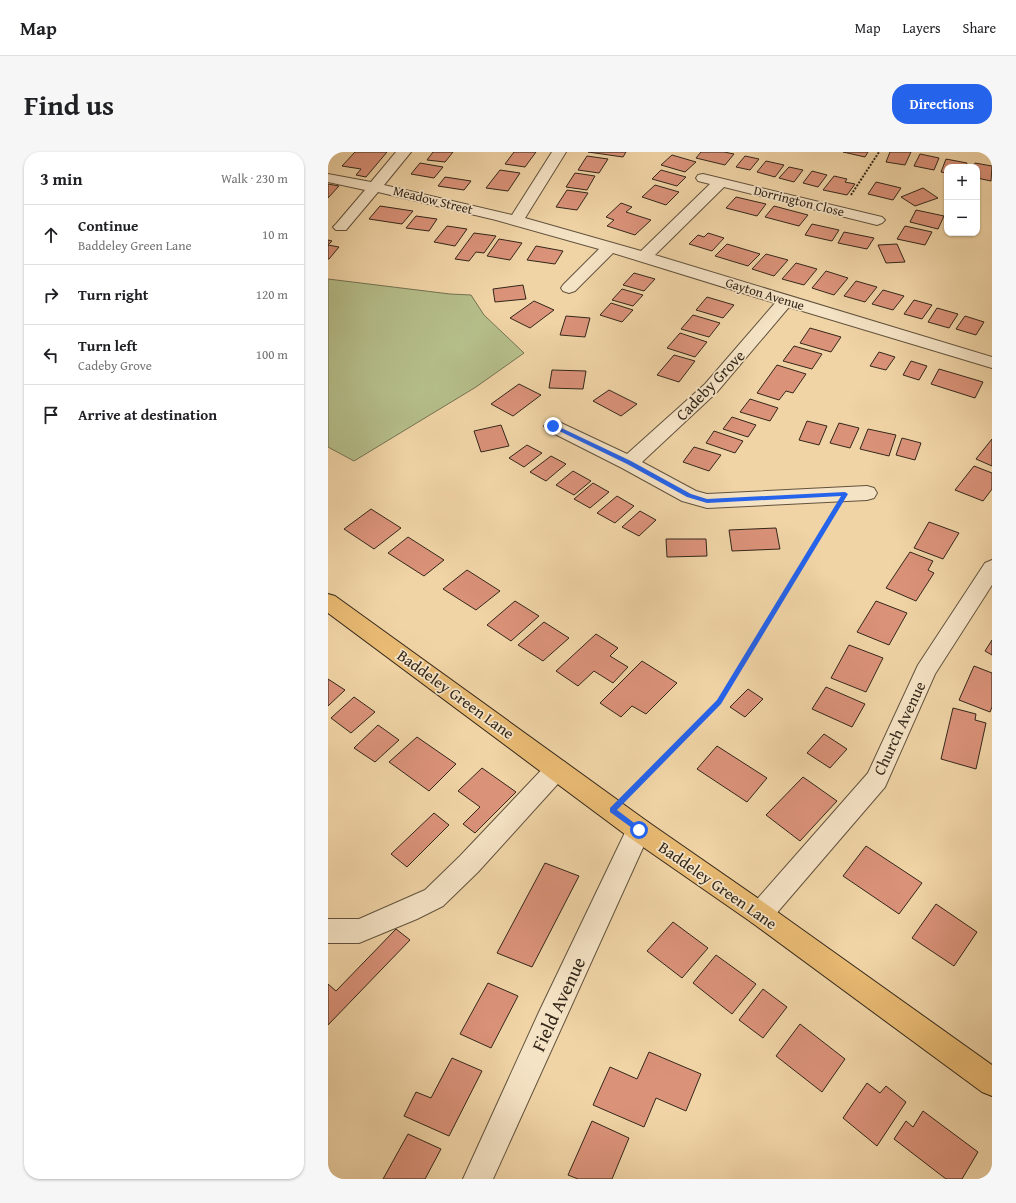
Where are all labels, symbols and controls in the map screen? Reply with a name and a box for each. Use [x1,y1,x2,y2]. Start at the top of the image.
text: Map [20,14,57,42]
text: Map [855,18,881,38]
text: Layers [903,18,941,38]
text: Share [963,18,996,38]
text: Find us [24,84,114,125]
button: Directions [892,84,992,124]
map controls [944,164,980,236]
button: + [944,164,980,200]
text: 3 min [40,166,82,191]
text: Walk · 230 m [221,169,288,188]
street label: Meadow Street [391,181,475,219]
street label: Dorrington Close [752,181,846,221]
button: − [944,200,980,236]
text: Continue [78,215,139,236]
icon: ahead [40,224,62,246]
text: 10 m [262,225,288,244]
text: Baddeley Green Lane [78,236,192,255]
street label: Gayton Avenue [723,273,807,315]
icon: right [40,284,62,306]
text: Turn right [78,284,149,305]
text: 120 m [256,285,288,304]
text: Turn left [78,335,137,356]
icon: left [40,344,62,366]
street label: Cadeby Grove [670,344,750,426]
text: 100 m [256,345,288,364]
text: Cadeby Grove [78,356,152,375]
icon: arrive [40,404,62,426]
text: Arrive at destination [78,404,217,425]
route end [544,417,562,435]
street label: Baddeley Green Lane [392,643,520,745]
street label: Church Avenue [867,677,931,779]
route start [630,821,648,839]
street label: Baddeley Green Lane [654,835,782,935]
street label: Field Avenue [524,952,592,1056]

